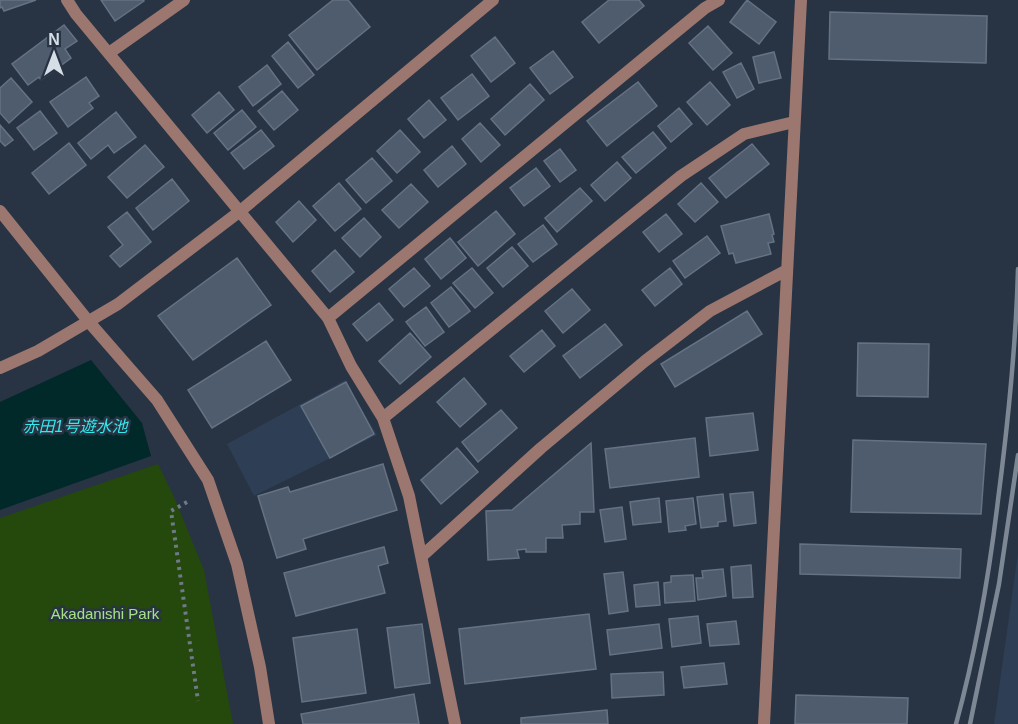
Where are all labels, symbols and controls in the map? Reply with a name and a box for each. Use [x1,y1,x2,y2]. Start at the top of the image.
north arrow [24,24,84,84]
text: N [48,31,60,48]
water label: 赤田1号遊水池 [23,418,129,435]
park label: Akadanishi Park [51,605,160,622]

